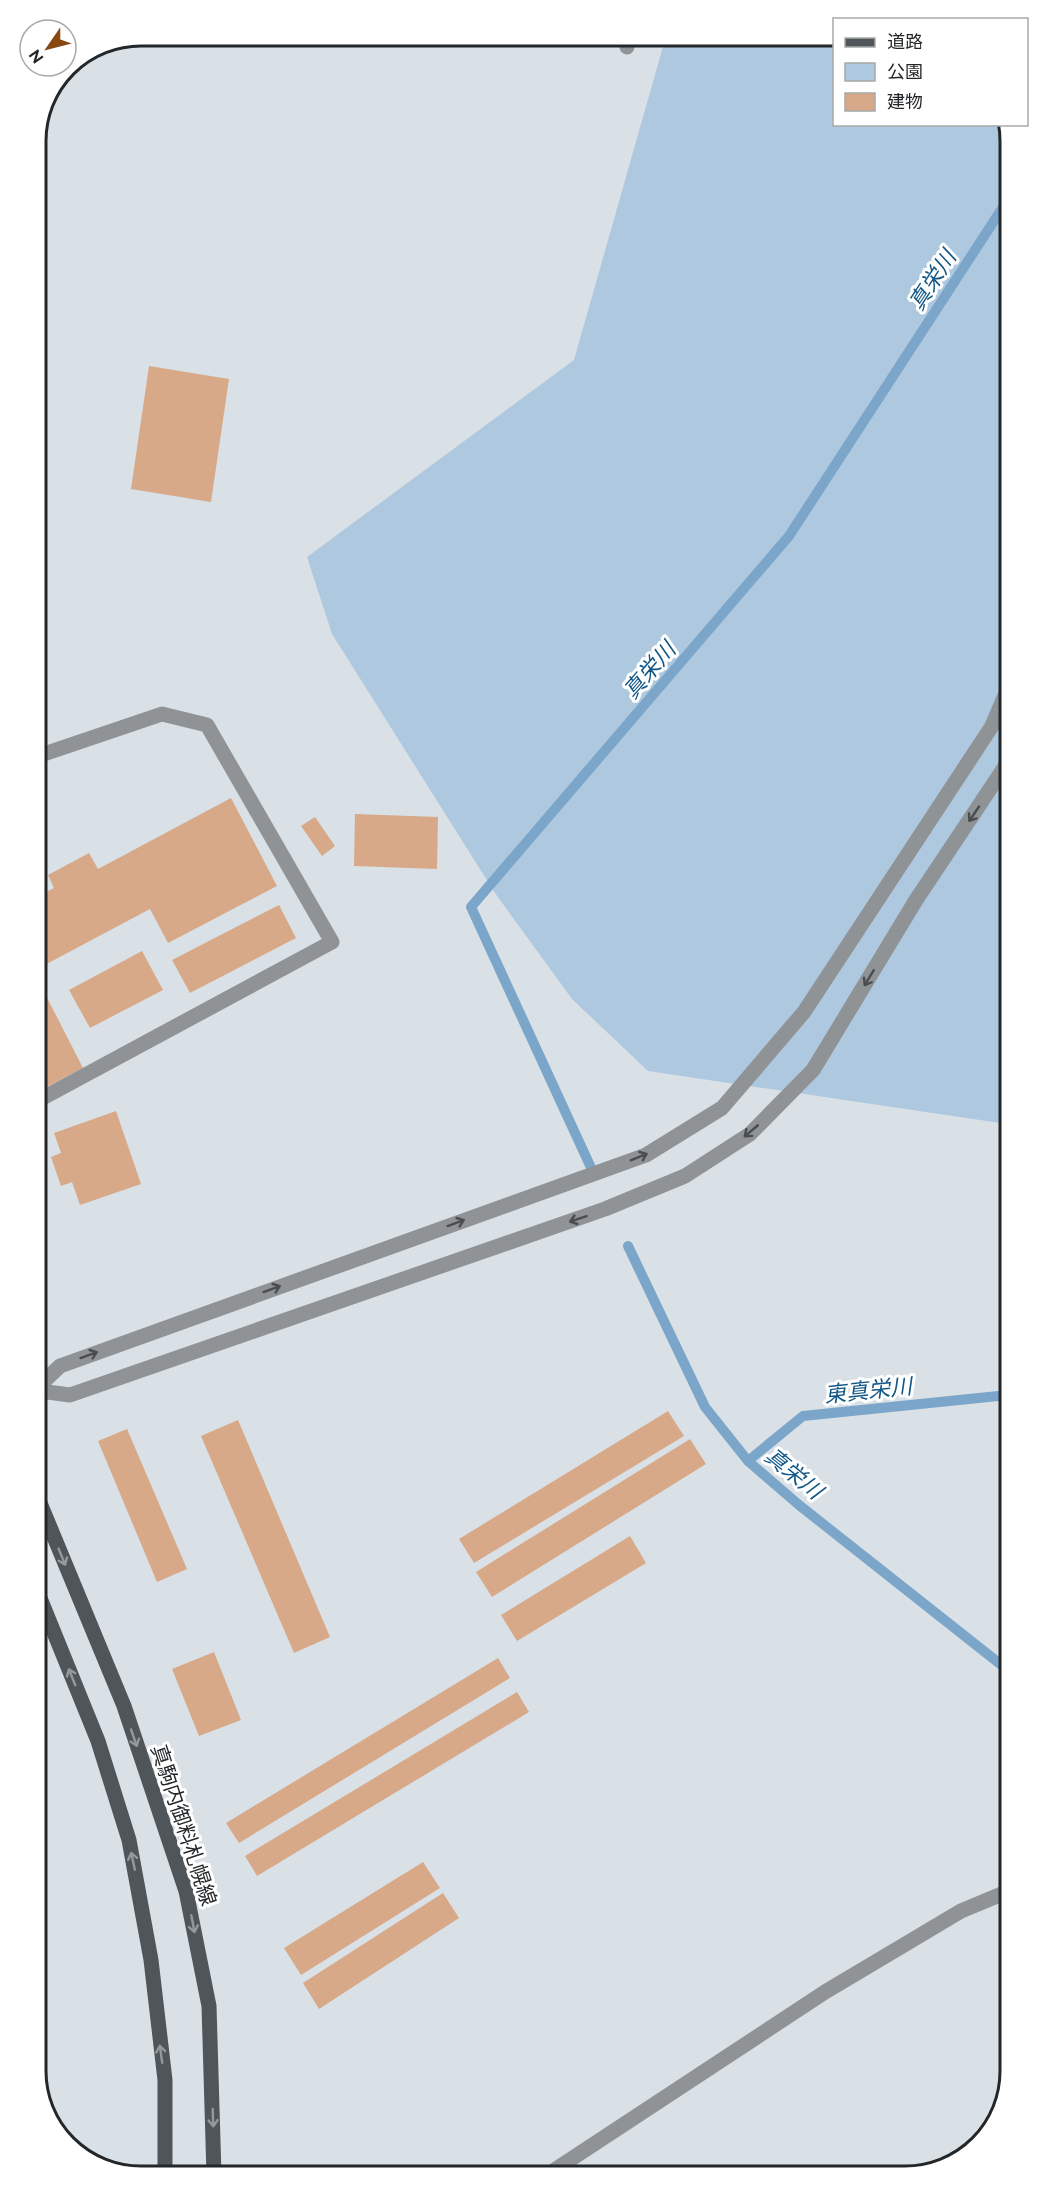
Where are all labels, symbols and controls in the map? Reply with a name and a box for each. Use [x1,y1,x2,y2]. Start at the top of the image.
north arrow [18,18,78,78]
legend [833,18,1028,126]
text: 道路 [887,31,923,52]
text: N [25,46,47,67]
text: 公園 [887,61,923,82]
text: 建物 [887,91,923,112]
water label: 真栄川 [903,244,962,315]
water label: 真栄川 [618,635,682,703]
one-way arrow [967,805,979,822]
one-way arrow [862,969,874,986]
one-way arrow [743,1125,759,1138]
one-way arrow [629,1151,648,1162]
one-way arrow [569,1214,588,1225]
one-way arrow [446,1217,464,1228]
one-way arrow [262,1283,281,1294]
one-way arrow [79,1349,98,1360]
water label: 東真栄川 [823,1372,915,1408]
water label: 真栄川 [760,1442,829,1505]
one-way arrow [57,1548,68,1566]
one-way arrow [66,1668,77,1686]
one-way arrow [130,1728,141,1747]
street label: 真駒内御料札幌線 [146,1741,222,1909]
one-way arrow [127,1852,138,1872]
one-way arrow [188,1914,199,1933]
one-way arrow [156,2045,167,2065]
one-way arrow [207,2107,218,2127]

